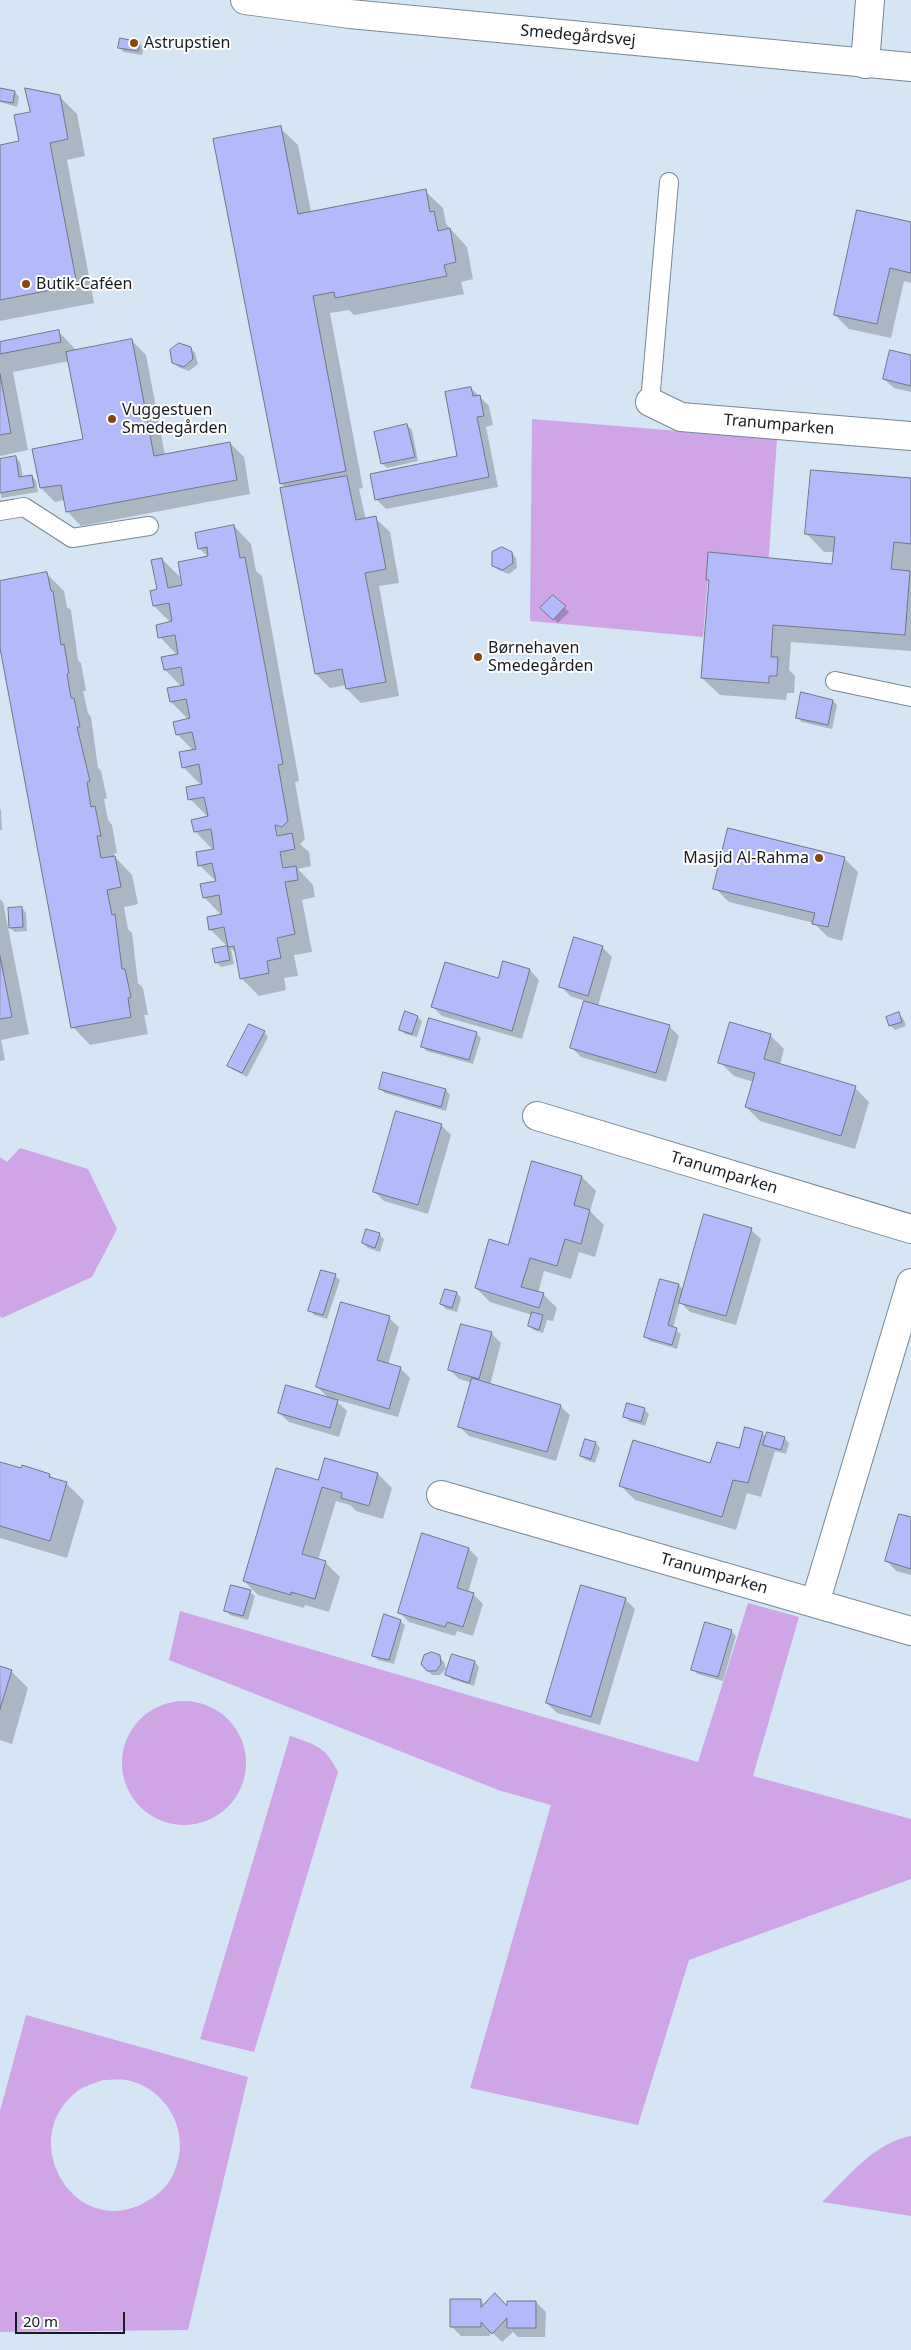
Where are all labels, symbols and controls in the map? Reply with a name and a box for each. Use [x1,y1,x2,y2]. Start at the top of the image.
street label: Smedegårdsvej [520,21,636,51]
place label: Astrupstien [144,33,230,53]
marker: Astrupstien [128,37,140,49]
place label: Butik-Caféen [36,274,132,294]
marker: Butik-Caféen [20,278,32,290]
place label: Vuggestuen Smedegården [122,400,227,438]
street label: Tranumparken [723,411,835,439]
marker: Vuggestuen Smedegården [106,413,118,425]
place label: Børnehaven Smedegården [488,638,593,676]
marker: Børnehaven Smedegården [472,651,484,663]
place label: Masjid Al-Rahma [683,848,809,868]
marker: Masjid Al-Rahma [813,852,825,864]
street label: Tranumparken [668,1148,780,1198]
street label: Tranumparken [658,1549,770,1599]
scale bar [18,2302,128,2334]
text: 20 m [23,2311,58,2331]

